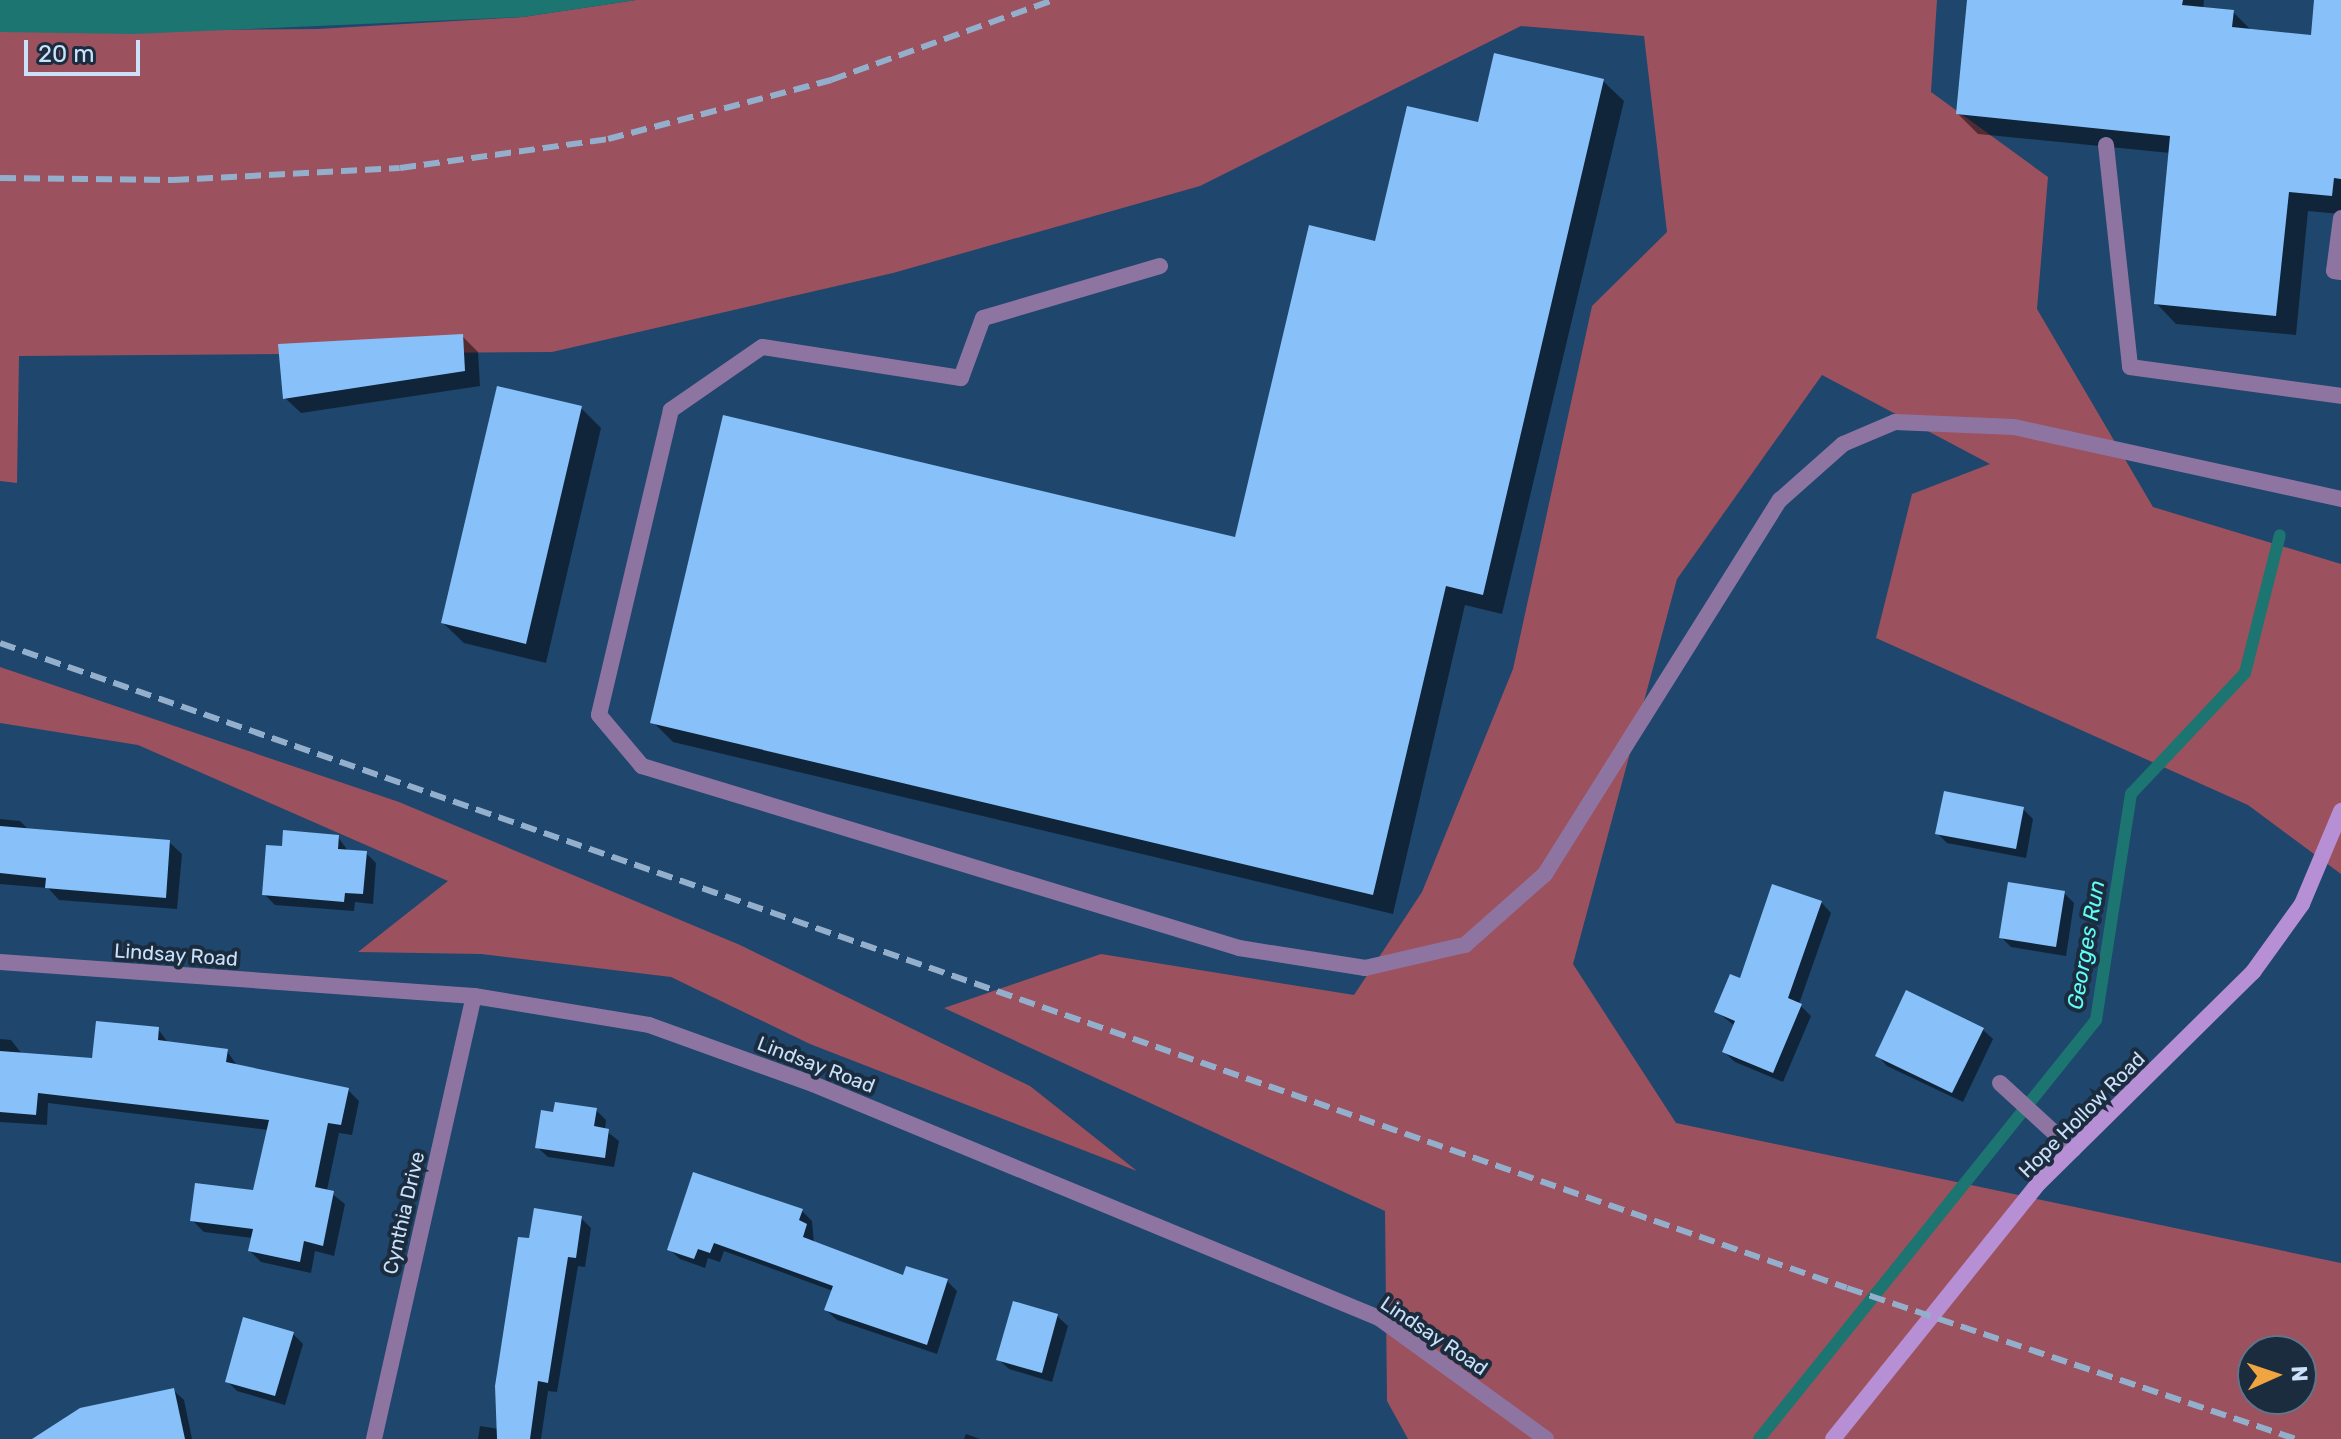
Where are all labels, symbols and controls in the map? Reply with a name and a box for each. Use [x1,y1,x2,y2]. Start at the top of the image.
scale bar [28,24,144,74]
text: 20 m [38,40,95,68]
water label: Georges Run [2062,878,2110,1012]
street label: Lindsay Road [113,939,239,971]
street label: Lindsay Road [754,1031,878,1099]
street label: Hope Hollow Road [2014,1047,2150,1183]
street label: Cynthia Drive [378,1149,430,1277]
street label: Lindsay Road [1376,1291,1492,1381]
north arrow [2237,1335,2317,1415]
text: N [2286,1365,2313,1382]

